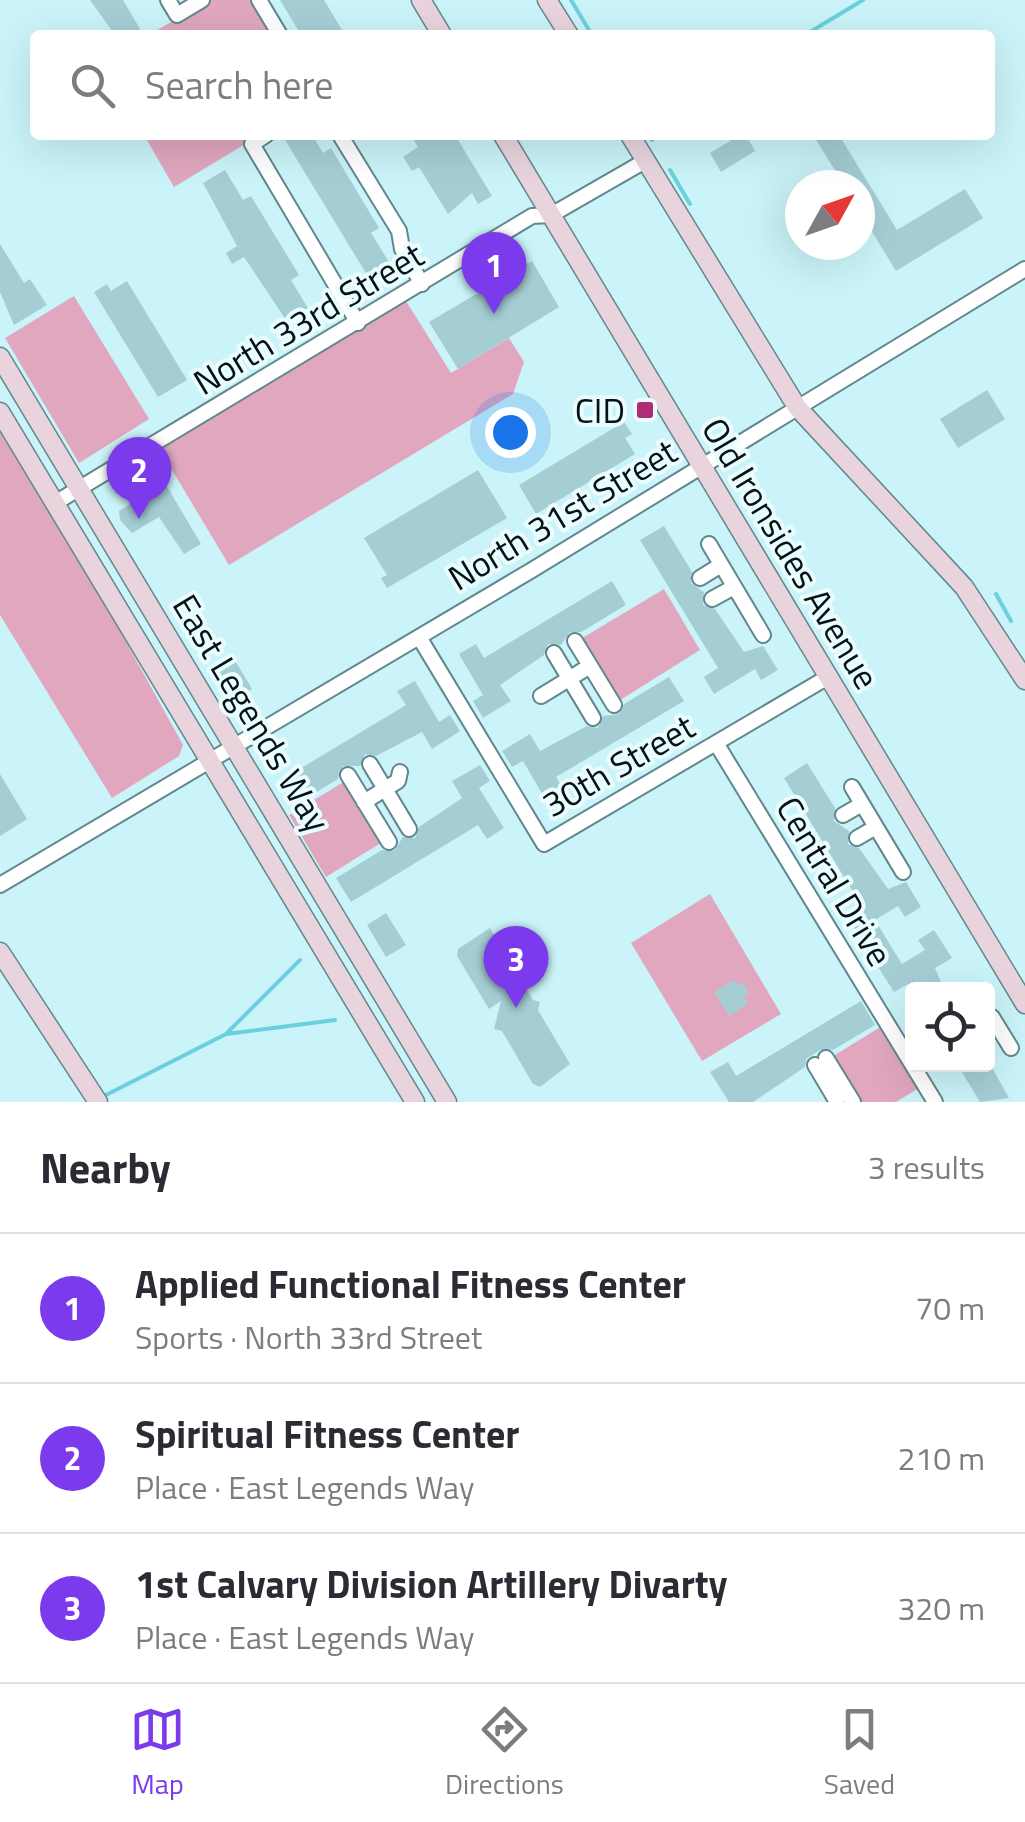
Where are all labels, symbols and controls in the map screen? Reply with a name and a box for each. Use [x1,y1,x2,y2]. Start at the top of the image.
search box [30,30,995,140]
text: Search here [145,56,333,114]
icon: search [65,58,120,113]
north arrow [785,170,875,260]
street label: North 33rd Street [183,228,433,408]
pin: 1 [462,232,526,314]
place label: CID [575,383,625,437]
marker: CID [634,399,656,421]
your location [485,407,536,458]
street label: Old Ironsides Avenue [688,407,894,699]
street label: North 31st Street [437,424,687,604]
pin: 2 [106,436,172,519]
street label: East Legends Way [160,584,344,842]
street label: 30th Street [532,700,704,830]
street label: Central Drive [763,786,907,976]
pin: 3 [484,926,548,1008]
map controls [905,982,995,1072]
button: locate [905,982,995,1072]
text: Nearby [40,1135,171,1199]
text: 3 results [868,1143,985,1191]
text: Applied Functional Fitness Center [135,1255,686,1313]
text: 1 [64,1284,81,1332]
text: 70 m [915,1284,985,1332]
text: Sports · North 33rd Street [135,1313,482,1361]
text: Spiritual Fitness Center [135,1405,520,1463]
text: 2 [64,1434,81,1482]
text: 210 m [897,1434,985,1482]
text: Place · East Legends Way [135,1463,474,1511]
text: 1st Calvary Division Artillery Divarty [135,1555,728,1613]
text: 3 [64,1584,81,1632]
text: 320 m [897,1584,985,1632]
text: Place · East Legends Way [135,1613,474,1661]
tab: Map [130,1702,185,1805]
tab: Directions [445,1702,564,1805]
tab: Saved [824,1702,895,1805]

